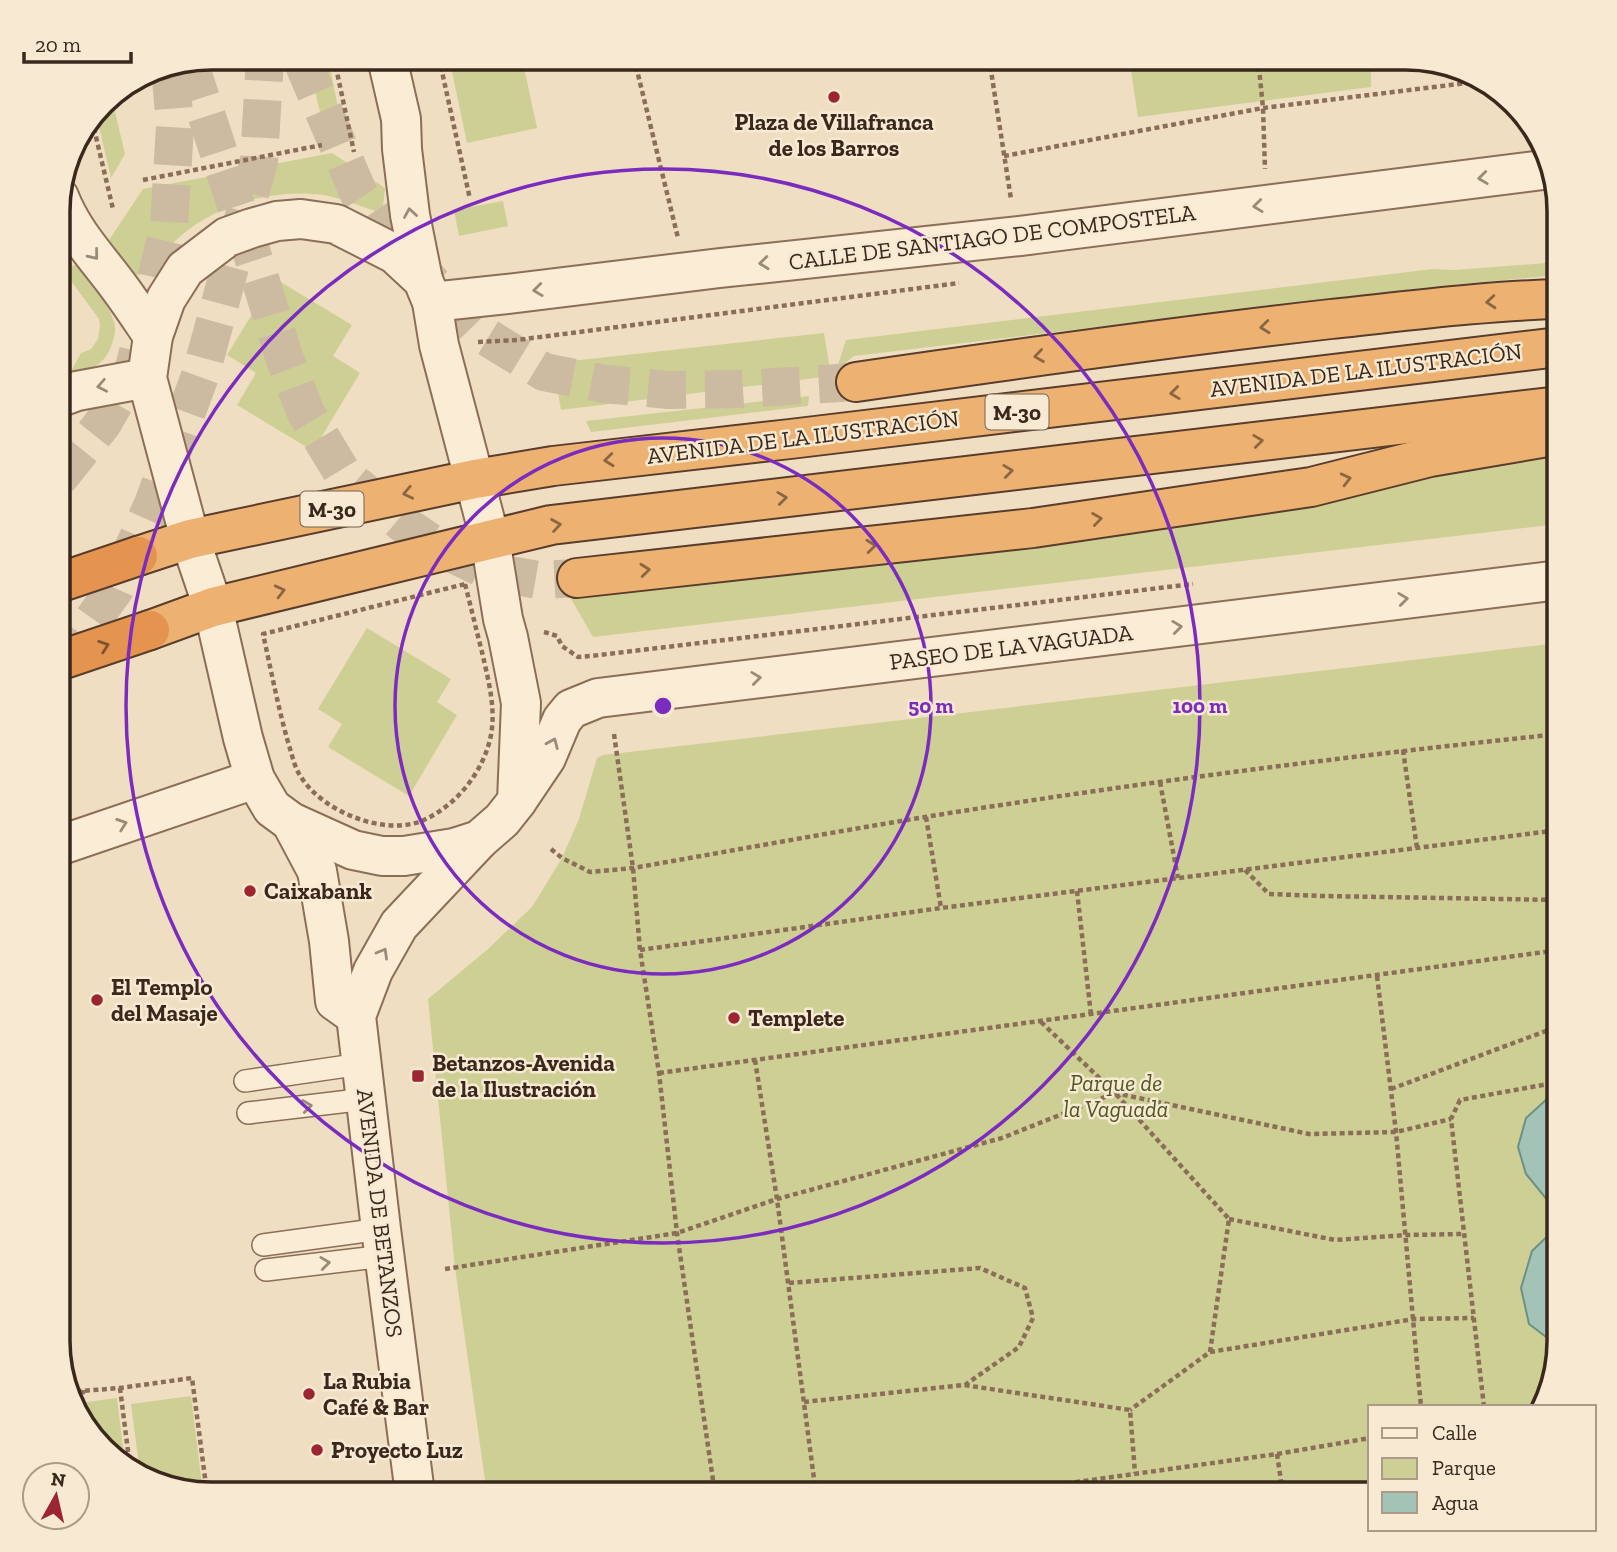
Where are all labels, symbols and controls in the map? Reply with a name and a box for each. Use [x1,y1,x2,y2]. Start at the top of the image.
scale bar [24,21,131,65]
text: 20 m [35,32,81,57]
marker: Plaza de Villafranca de los Barros [826,89,842,105]
place label: Plaza de Villafranca de los Barros [734,108,934,162]
one-way arrow [1477,170,1489,185]
street label: CALLE DE SANTIAGO DE COMPOSTELA [787,198,1198,276]
one-way arrow [1252,199,1263,214]
one-way arrow [403,207,418,219]
one-way arrow [86,247,98,260]
one-way arrow [758,256,770,271]
one-way arrow [532,283,544,298]
one-way arrow [1485,294,1496,309]
one-way arrow [1259,319,1271,334]
street label: AVENIDA DE LA ILUSTRACIÓN [1208,337,1524,403]
one-way arrow [1034,348,1045,363]
one-way arrow [96,378,108,393]
one-way arrow [1169,385,1181,400]
road number: M-30 [986,394,1048,430]
street label: AVENIDA DE LA ILUSTRACIÓN [645,404,961,470]
one-way arrow [1252,434,1264,449]
one-way arrow [603,452,615,467]
one-way arrow [1002,464,1014,479]
one-way arrow [1340,473,1352,487]
one-way arrow [402,484,414,499]
one-way arrow [776,490,788,505]
road number: M-30 [300,491,364,526]
one-way arrow [1091,511,1103,526]
one-way arrow [550,518,562,533]
one-way arrow [866,538,877,553]
one-way arrow [639,563,651,578]
one-way arrow [274,585,286,599]
one-way arrow [1397,591,1408,606]
street label: PASEO DE LA VAGUADA [888,618,1135,676]
one-way arrow [1171,619,1183,634]
one-way arrow [98,640,110,654]
one-way arrow [751,671,762,686]
text: 50 m [908,693,954,718]
text: 100 m [1173,693,1228,718]
centre of rings [651,694,675,718]
one-way arrow [544,737,558,749]
one-way arrow [116,818,128,832]
place label: Caixabank [264,877,372,905]
marker: Caixabank [242,883,258,899]
one-way arrow [375,948,388,961]
place label: El Templo del Masaje [111,973,218,1027]
marker: El Templo del Masaje [89,992,105,1008]
place label: Templete [748,1004,844,1032]
marker: Templete [726,1010,742,1026]
place label: Betanzos-Avenida de la Ilustración [432,1049,615,1103]
marker: Betanzos-Avenida de la Ilustración [410,1068,426,1084]
park label: Parque de la Vaguada [1064,1069,1168,1123]
street label: AVENIDA DE BETANZOS [351,1087,409,1339]
one-way arrow [301,1099,313,1114]
one-way arrow [319,1256,331,1271]
place label: La Rubia Café & Bar [323,1367,429,1421]
marker: La Rubia Café & Bar [301,1386,317,1402]
legend [1368,1405,1596,1531]
text: Calle [1432,1420,1477,1445]
place label: Proyecto Luz [331,1436,463,1464]
marker: Proyecto Luz [309,1442,325,1458]
text: Parque [1432,1455,1496,1480]
north arrow [21,1461,91,1531]
text: N [50,1467,67,1492]
text: Agua [1432,1490,1479,1515]

